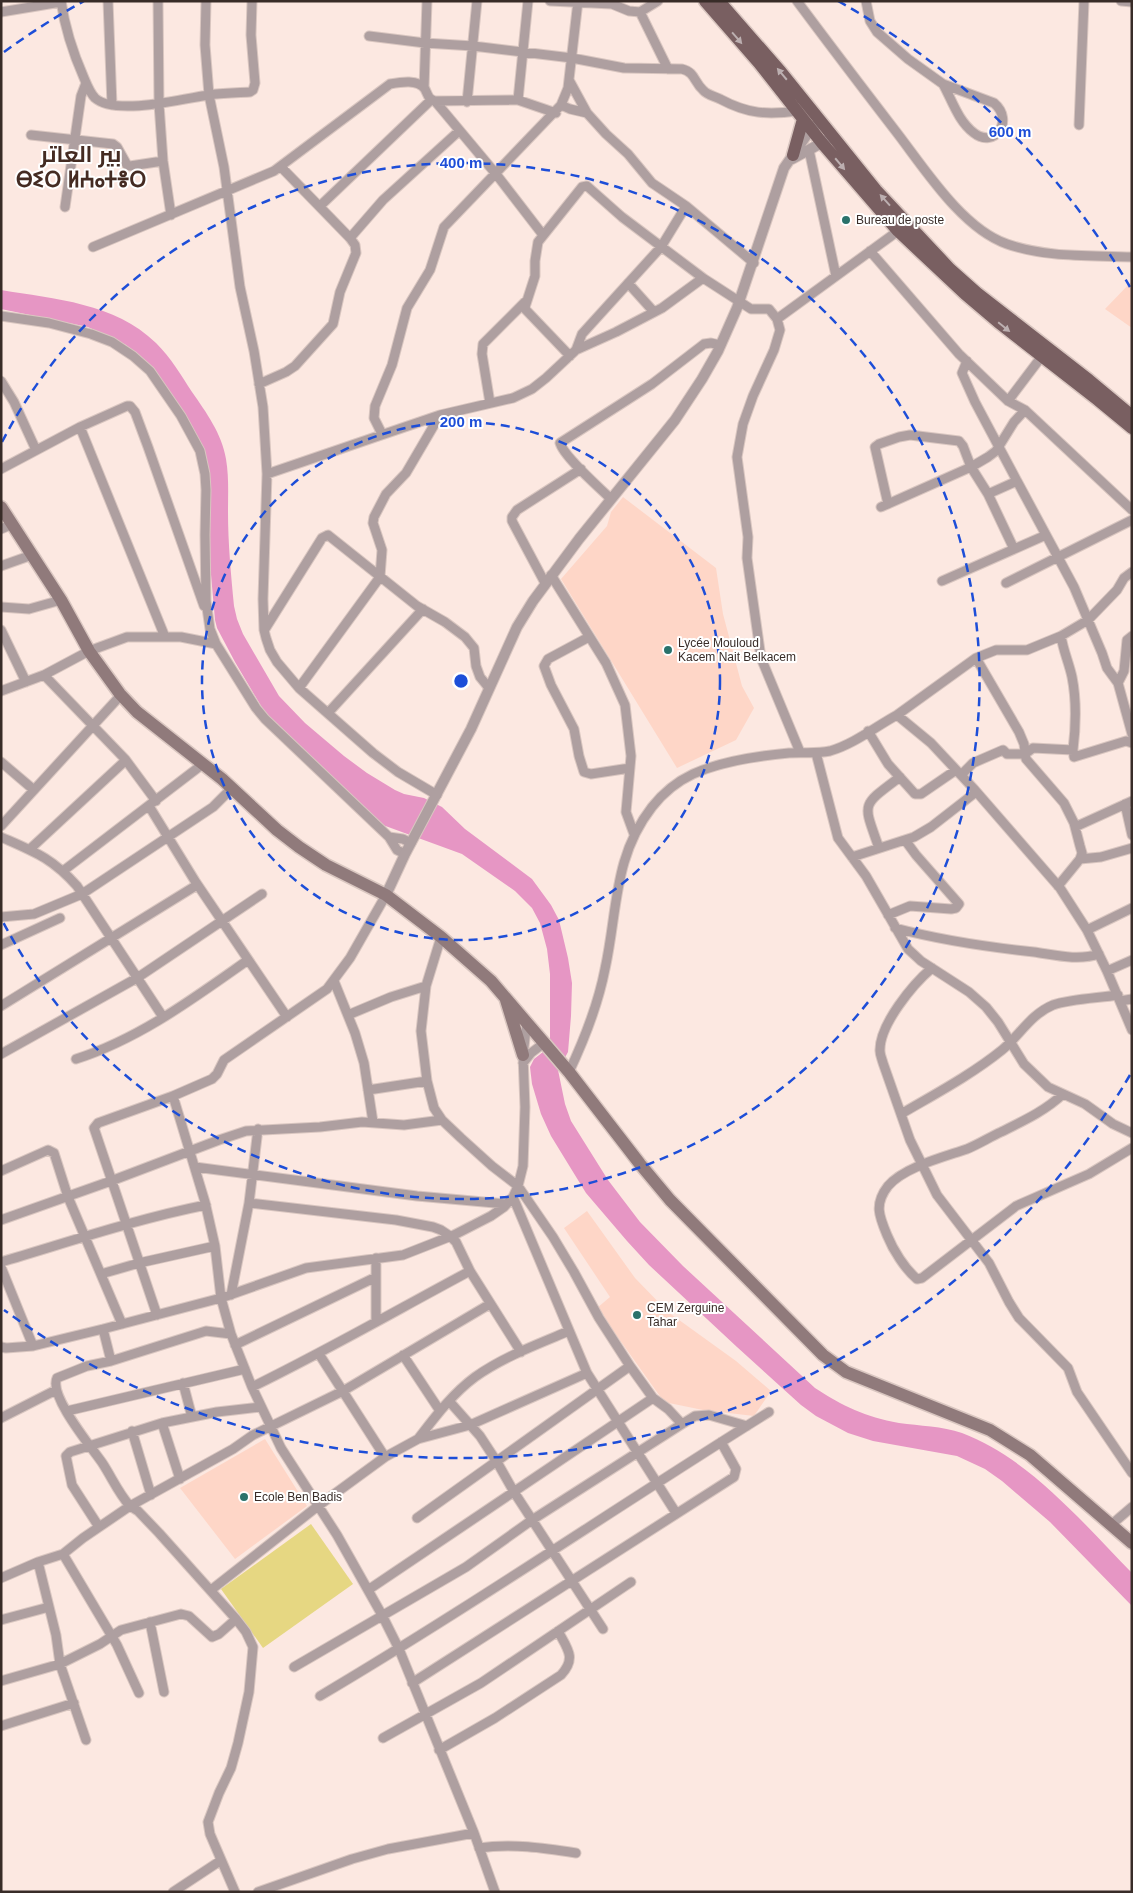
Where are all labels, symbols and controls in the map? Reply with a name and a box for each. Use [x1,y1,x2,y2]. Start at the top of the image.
one-way arrow [731,32,742,44]
one-way arrow [777,68,788,80]
text: 600 m [989,123,1031,140]
district label: بير العاتر ⴱⵉⵔ ⵍⵄⴰⵜⴻⵔ [16,142,146,192]
text: 400 m [440,154,482,171]
one-way arrow [834,157,845,170]
one-way arrow [879,195,891,207]
place label: Bureau de poste [856,213,944,227]
marker: Bureau de poste [840,214,852,226]
one-way arrow [998,322,1011,333]
text: 200 m [440,413,482,430]
place label: Lycée Mouloud Kacem Nait Belkacem [678,636,796,664]
marker: Lycée Mouloud Kacem Nait Belkacem [662,644,674,656]
centre of rings [452,672,470,690]
place label: CEM Zerguine Tahar [647,1301,725,1329]
marker: CEM Zerguine Tahar [631,1309,643,1321]
place label: Ecole Ben Badis [254,1490,342,1504]
marker: Ecole Ben Badis [238,1491,250,1503]

